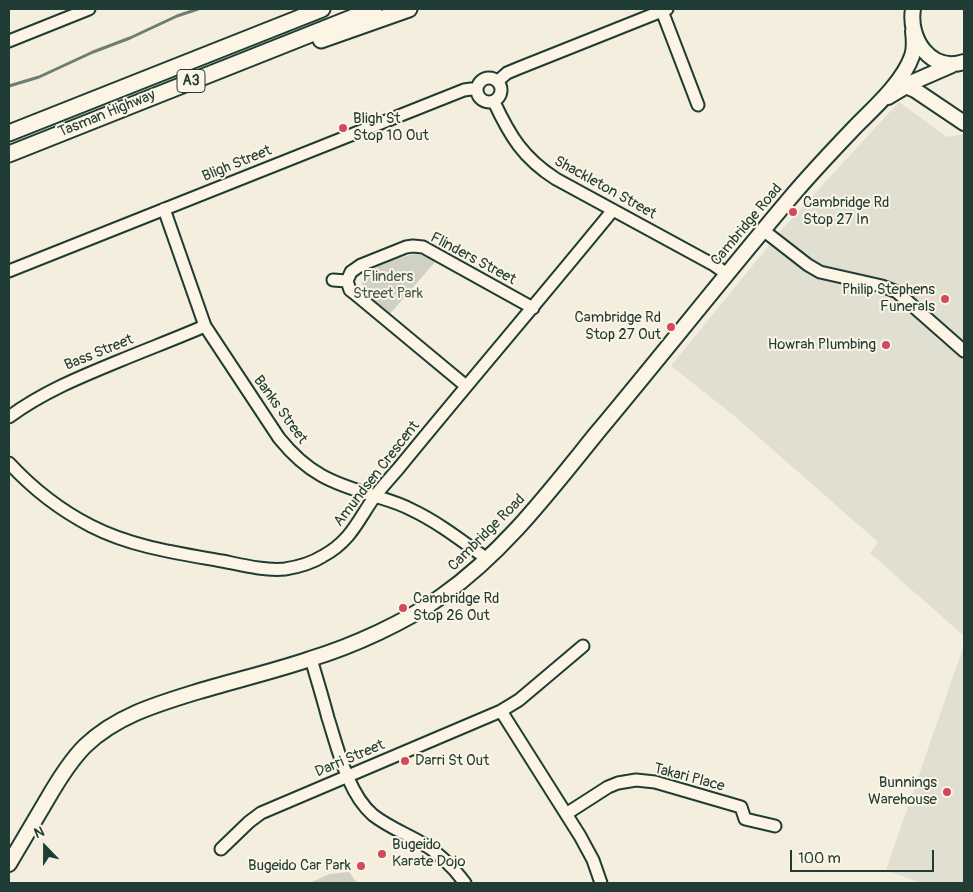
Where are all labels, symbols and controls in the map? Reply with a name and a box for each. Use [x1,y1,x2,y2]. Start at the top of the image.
road number: A3 [177,70,205,92]
street label: Tasman Highway [56,86,158,142]
place label: Bligh St Stop 10 Out [353,110,429,145]
marker: Bligh St Stop 10 Out [337,122,349,134]
street label: Bligh Street [200,142,274,186]
street label: Shackleton Street [551,153,659,223]
street label: Cambridge Road [708,180,786,270]
place label: Cambridge Rd Stop 27 In [803,194,889,229]
marker: Cambridge Rd Stop 27 In [787,206,799,218]
street label: Flinders Street [427,229,519,289]
park label: Flinders Street Park [353,268,423,303]
place label: Philip Stephens Funerals [842,281,935,316]
marker: Philip Stephens Funerals [939,293,951,305]
place label: Cambridge Rd Stop 27 Out [575,309,661,344]
marker: Cambridge Rd Stop 27 Out [665,321,677,333]
street label: Bass Street [62,331,136,375]
place label: Howrah Plumbing [768,336,876,354]
marker: Howrah Plumbing [880,339,892,351]
street label: Banks Street [249,372,311,448]
street label: Amundsen Crescent [330,418,424,530]
street label: Cambridge Road [445,491,529,575]
place label: Cambridge Rd Stop 26 Out [413,590,499,625]
marker: Cambridge Rd Stop 26 Out [397,602,409,614]
street label: Darri Street [313,736,387,782]
place label: Darri St Out [415,752,489,770]
marker: Darri St Out [399,755,411,767]
street label: Takari Place [652,760,726,796]
place label: Bunnings Warehouse [868,774,937,809]
marker: Bunnings Warehouse [941,786,953,798]
north arrow [20,822,70,872]
text: N [32,823,47,842]
place label: Bugeido Karate Dojo [392,836,466,871]
scale bar [793,840,937,872]
marker: Bugeido Karate Dojo [376,848,388,860]
text: 100 m [798,849,841,868]
place label: Bugeido Car Park [248,857,351,875]
marker: Bugeido Car Park [355,860,367,872]

